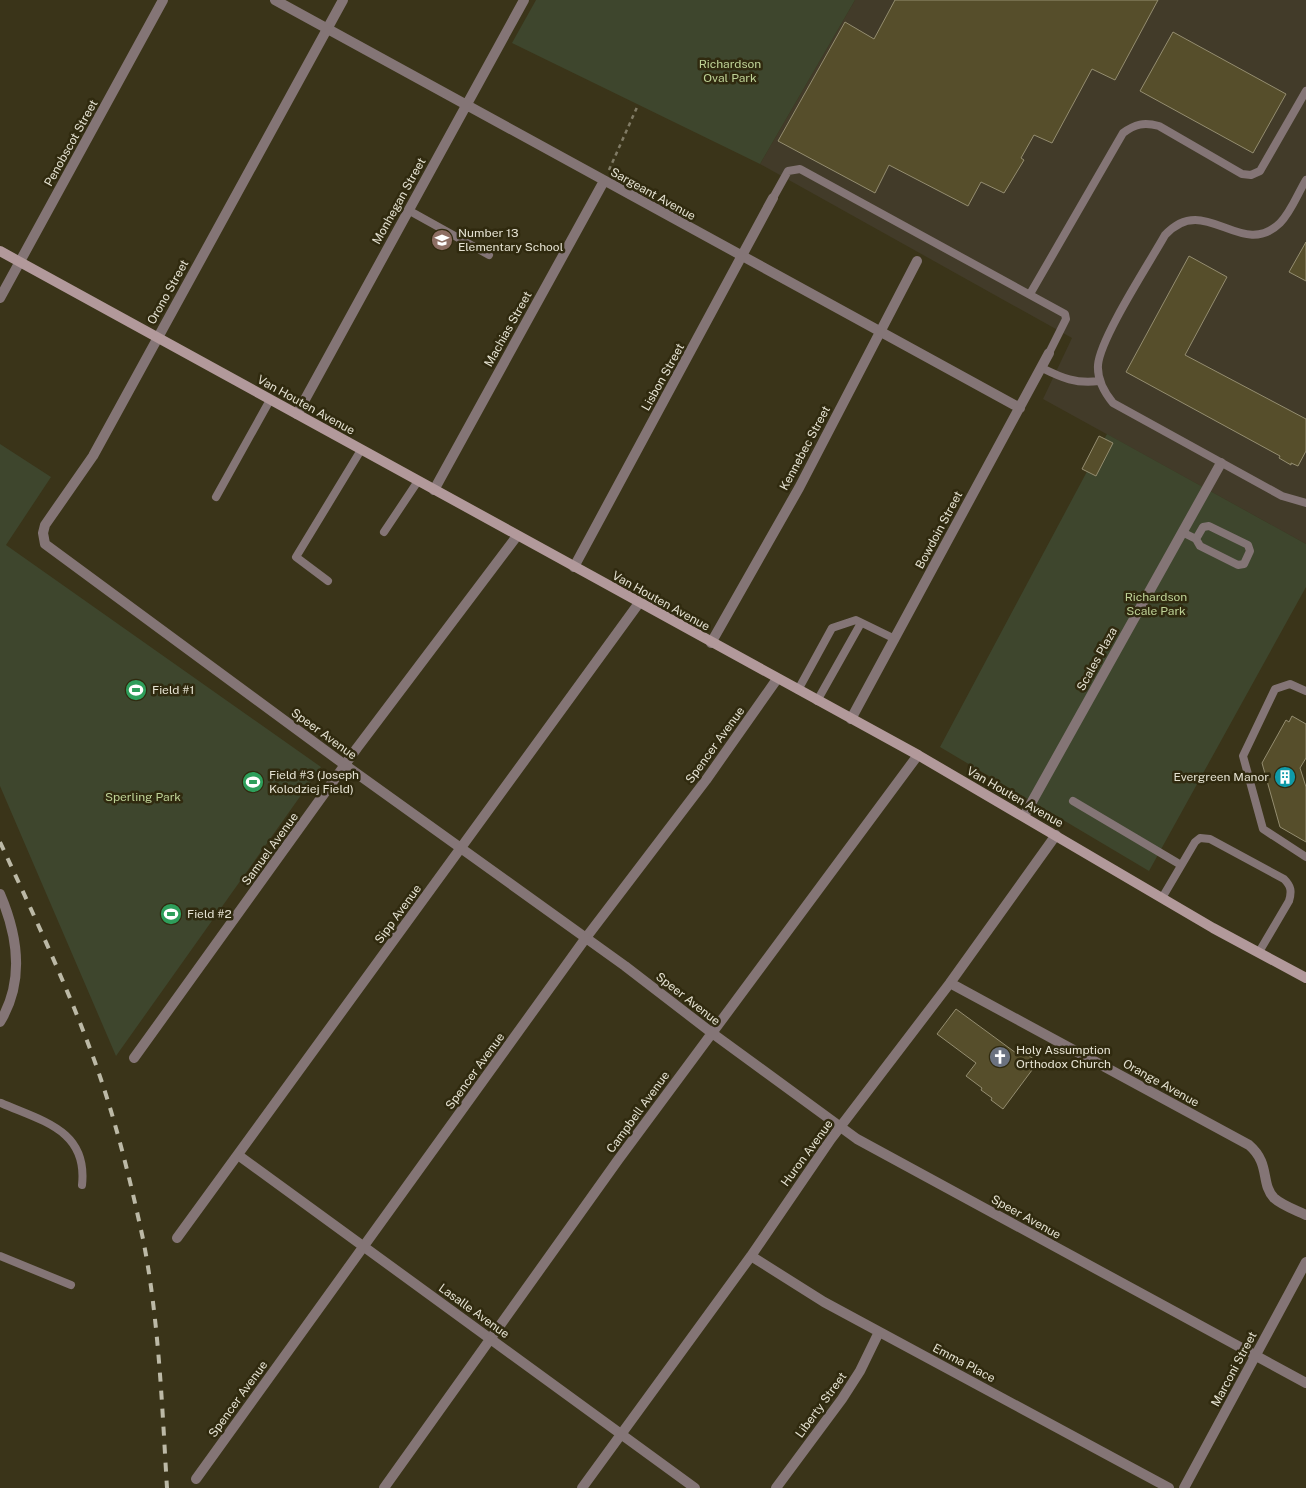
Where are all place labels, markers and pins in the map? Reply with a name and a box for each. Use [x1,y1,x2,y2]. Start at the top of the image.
place label: Number 13 Elementary School [458,226,564,254]
school or university icon: Number 13 Elementary School [430,228,454,252]
sports icon: Field #1 [124,678,148,702]
place label: Field #1 [152,683,194,697]
building icon: Evergreen Manor [1273,765,1297,789]
place label: Field #3 (Joseph Kolodziej Field) [269,768,359,796]
sports icon: Field #3 (Joseph Kolodziej Field) [241,770,265,794]
place label: Evergreen Manor [1173,770,1269,784]
sports icon: Field #2 [159,902,183,926]
place label: Field #2 [187,907,232,921]
place label: Holy Assumption Orthodox Church [1016,1043,1111,1071]
church icon: Holy Assumption Orthodox Church [988,1045,1012,1069]

